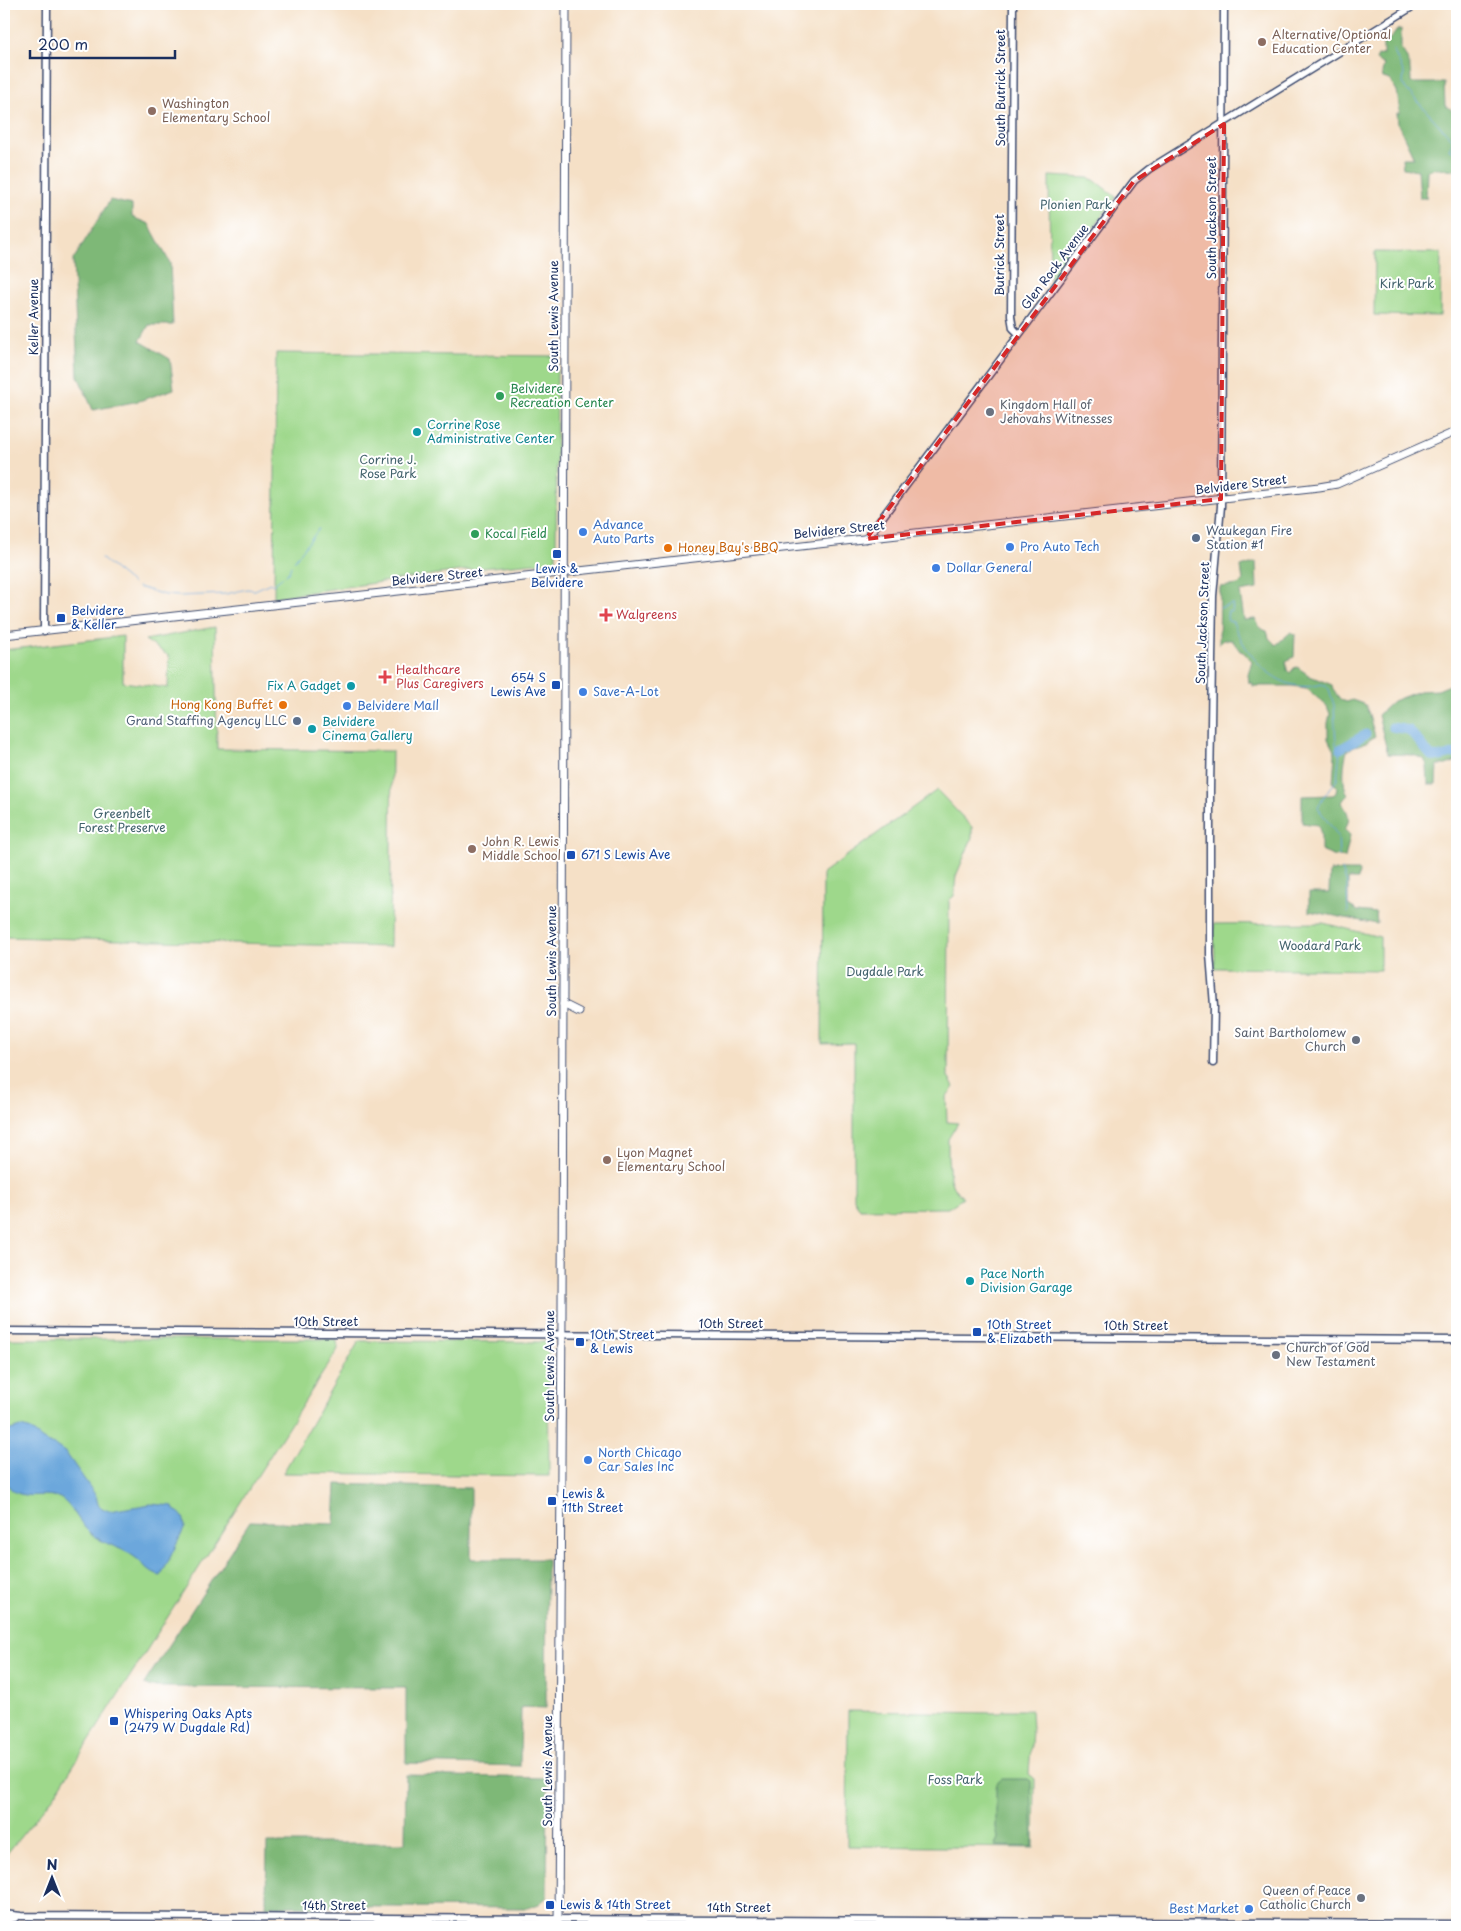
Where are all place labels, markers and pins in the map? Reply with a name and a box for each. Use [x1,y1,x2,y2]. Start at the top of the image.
place label: Alternative/Optional Education Center [1272,25,1391,57]
marker: Alternative/Optional Education Center [1256,36,1268,48]
place label: Washington Elementary School [162,94,270,126]
marker: Washington Elementary School [146,105,158,117]
place label: Belvidere Recreation Center [510,379,614,411]
marker: Belvidere Recreation Center [494,390,506,402]
place label: Kingdom Hall of Jehovahs Witnesses [1000,395,1112,427]
marker: Kingdom Hall of Jehovahs Witnesses [984,406,996,418]
place label: Corrine Rose Administrative Center [427,415,555,447]
marker: Corrine Rose Administrative Center [411,426,423,438]
place label: Advance Auto Parts [593,515,654,547]
place label: Waukegan Fire Station #1 [1206,521,1292,553]
place label: Kocal Field [485,524,547,542]
marker: Advance Auto Parts [577,526,589,538]
marker: Kocal Field [469,528,481,540]
marker: Waukegan Fire Station #1 [1190,532,1202,544]
place label: Pro Auto Tech [1020,537,1099,555]
place label: Honey Bay's BBQ [678,538,779,556]
marker: Pro Auto Tech [1004,541,1016,553]
marker: Honey Bay's BBQ [662,542,674,554]
marker: Lewis & Belvidere [551,548,563,560]
place label: Dollar General [946,558,1032,576]
place label: Lewis & Belvidere [531,559,584,591]
marker: Dollar General [930,562,942,574]
place label: Belvidere & Keller [71,601,124,633]
place label: Walgreens [616,605,677,623]
marker: Walgreens [600,609,612,621]
marker: Belvidere & Keller [55,612,67,624]
place label: Healthcare Plus Caregivers [396,660,484,692]
place label: 654 S Lewis Ave [490,668,546,700]
marker: Healthcare Plus Caregivers [378,670,392,684]
place label: Fix A Gadget [267,676,341,694]
marker: 654 S Lewis Ave [550,679,562,691]
marker: Fix A Gadget [345,680,357,692]
place label: Save-A-Lot [593,682,659,700]
marker: Save-A-Lot [577,686,589,698]
place label: Hong Kong Buffet [171,695,273,713]
place label: Belvidere Mall [357,696,439,714]
marker: Hong Kong Buffet [277,699,289,711]
marker: Belvidere Mall [341,700,353,712]
place label: Grand Staffing Agency LLC [126,711,287,729]
place label: Belvidere Cinema Gallery [322,712,413,744]
marker: Grand Staffing Agency LLC [291,715,303,727]
marker: Belvidere Cinema Gallery [306,723,318,735]
place label: John R. Lewis Middle School [482,832,561,864]
marker: John R. Lewis Middle School [466,843,478,855]
place label: 671 S Lewis Ave [581,845,670,863]
marker: 671 S Lewis Ave [565,849,577,861]
place label: Saint Bartholomew Church [1234,1023,1346,1055]
marker: Saint Bartholomew Church [1350,1034,1362,1046]
place label: Lyon Magnet Elementary School [617,1143,725,1175]
marker: Lyon Magnet Elementary School [601,1154,613,1166]
place label: Pace North Division Garage [980,1264,1072,1296]
marker: Pace North Division Garage [964,1275,976,1287]
place label: 10th Street & Elizabeth [987,1315,1052,1347]
place label: 10th Street & Lewis [590,1325,655,1357]
marker: 10th Street & Elizabeth [971,1326,983,1338]
marker: 10th Street & Lewis [574,1336,586,1348]
place label: Church of God New Testament [1286,1338,1376,1370]
marker: Church of God New Testament [1270,1349,1282,1361]
place label: North Chicago Car Sales Inc [598,1443,682,1475]
marker: North Chicago Car Sales Inc [582,1454,594,1466]
place label: Lewis & 11th Street [562,1484,623,1516]
marker: Lewis & 11th Street [546,1495,558,1507]
place label: Whispering Oaks Apts (2479 W Dugdale Rd) [124,1704,253,1736]
marker: Whispering Oaks Apts (2479 W Dugdale Rd) [108,1715,120,1727]
place label: Queen of Peace Catholic Church [1259,1881,1351,1913]
marker: Queen of Peace Catholic Church [1355,1892,1367,1904]
place label: Lewis & 14th Street [560,1895,671,1913]
marker: Lewis & 14th Street [544,1899,556,1911]
place label: Best Market [1169,1899,1239,1917]
marker: Best Market [1243,1903,1255,1915]

